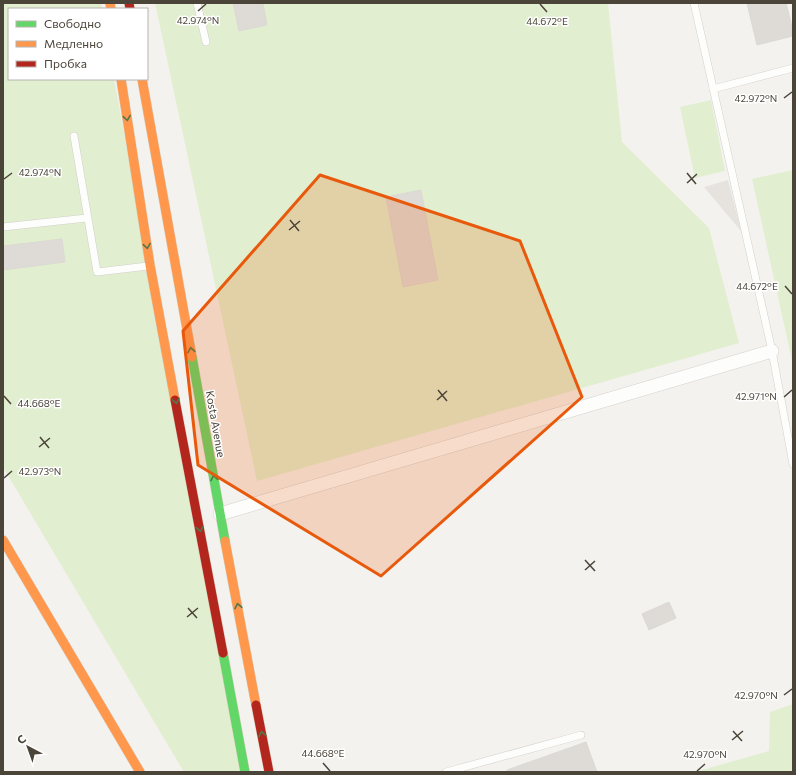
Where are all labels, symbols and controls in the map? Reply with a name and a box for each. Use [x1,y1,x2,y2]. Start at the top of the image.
legend [8,8,148,80]
text: 42.974°N [177,14,219,26]
text: 44.672°E [526,15,568,27]
text: Свободно [44,16,101,30]
text: Медленно [44,36,103,50]
text: Пробка [44,56,87,70]
text: 42.972°N [735,92,777,104]
one-way arrow [122,114,131,121]
text: 42.974°N [19,166,61,178]
one-way arrow [142,243,151,249]
text: 44.672°E [736,280,778,292]
one-way arrow [187,347,196,353]
street label: Kosta Avenue [204,390,228,459]
text: 42.971°N [735,390,777,402]
text: 44.668°E [18,397,61,409]
one-way arrow [171,398,179,405]
text: 42.973°N [19,465,61,477]
one-way arrow [210,475,219,481]
one-way arrow [195,526,203,532]
one-way arrow [234,603,242,609]
text: 42.970°N [734,689,778,701]
north arrow [8,727,48,767]
text: С [14,731,29,746]
one-way arrow [258,731,266,737]
text: 44.668°E [302,747,345,759]
text: 42.970°N [683,748,727,760]

